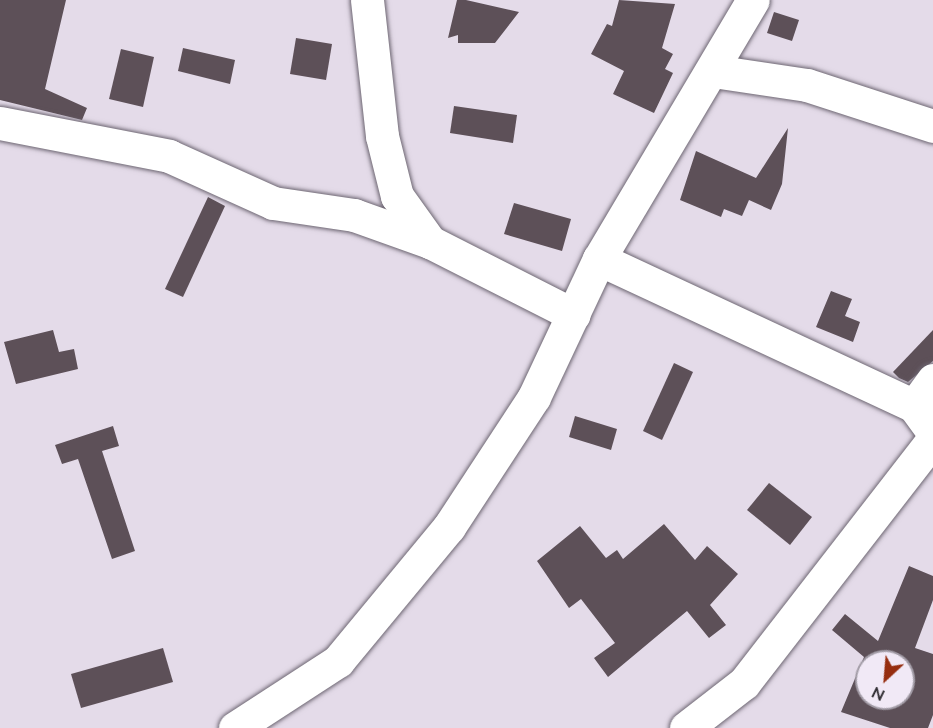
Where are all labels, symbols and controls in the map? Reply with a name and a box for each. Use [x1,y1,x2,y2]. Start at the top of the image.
north arrow [855,650,915,710]
text: N [868,683,888,706]

